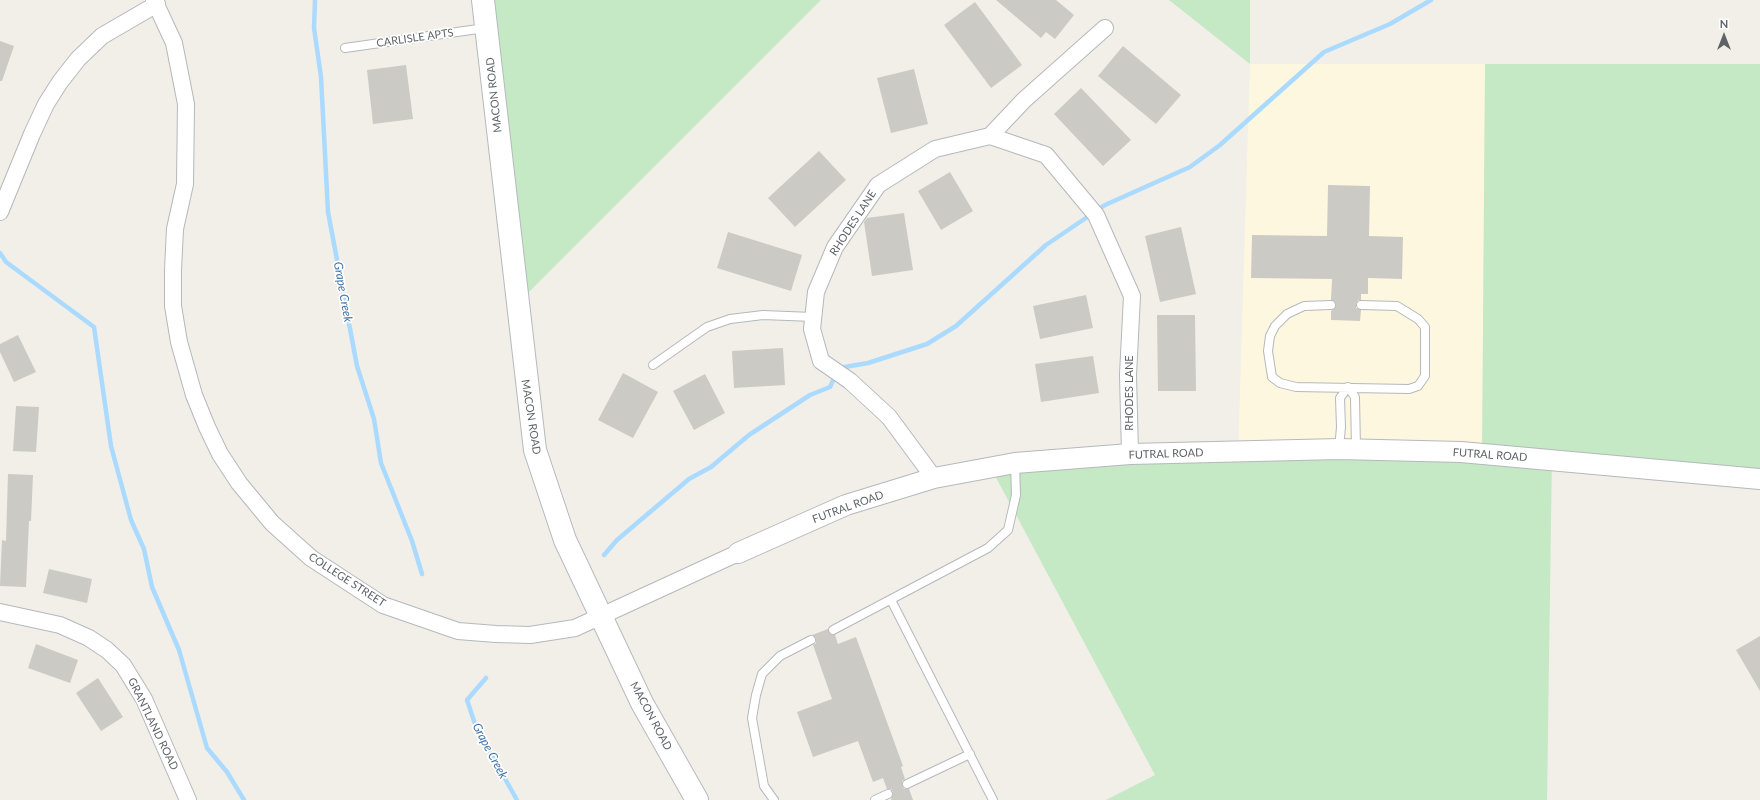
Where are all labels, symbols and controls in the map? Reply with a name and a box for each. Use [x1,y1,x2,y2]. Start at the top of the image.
north arrow [1704,16,1744,56]
text: N [1720,17,1728,30]
street label: CARLISLE APTS [376,26,454,50]
street label: MACON ROAD [483,57,505,133]
street label: RHODES LANE [827,188,879,258]
water label: Grape Creek [331,261,355,323]
street label: RHODES LANE [1122,355,1136,431]
street label: MACON ROAD [519,378,543,456]
street label: FUTRAL ROAD [1128,446,1204,462]
street label: FUTRAL ROAD [1452,446,1528,464]
street label: FUTRAL ROAD [811,488,885,526]
street label: COLLEGE STREET [306,550,388,610]
street label: GRANTLAND ROAD [125,676,181,772]
street label: MACON ROAD [627,679,675,753]
water label: Grape Creek [469,721,511,781]

